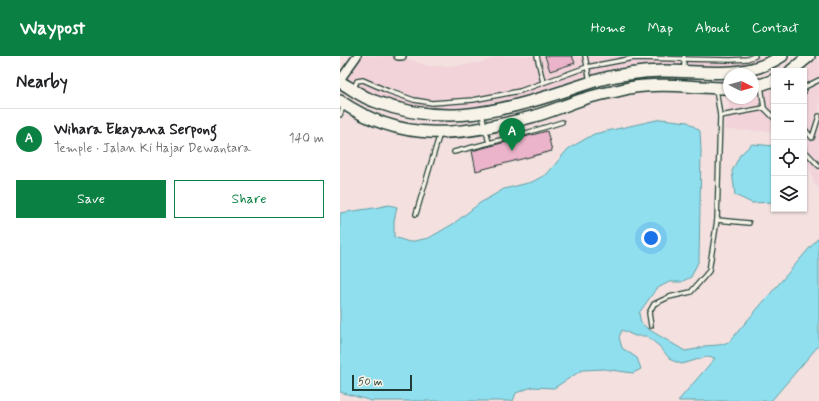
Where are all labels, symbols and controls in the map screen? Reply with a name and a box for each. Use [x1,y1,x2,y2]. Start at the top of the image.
text: Waypost [20,16,85,41]
text: Home [591,19,625,37]
text: Map [647,19,673,37]
text: About [695,19,730,37]
text: Contact [752,19,799,37]
north arrow [723,68,759,104]
map controls [771,68,807,212]
button: + [771,68,807,104]
text: Nearby [16,71,68,93]
button: − [771,104,807,140]
pin: A [499,118,525,151]
text: Wihara Ekayana Serpong [54,120,217,140]
text: A [25,130,33,147]
text: 140 m [289,130,324,147]
text: Temple · Jalan Ki Hajar Dewantara [54,140,251,157]
button: locate [771,140,807,176]
button: layers [771,176,807,212]
button: Save [16,180,166,218]
button: Share [174,180,324,218]
your location [641,228,661,248]
scale bar [352,373,412,392]
text: 50 m [358,375,383,389]

